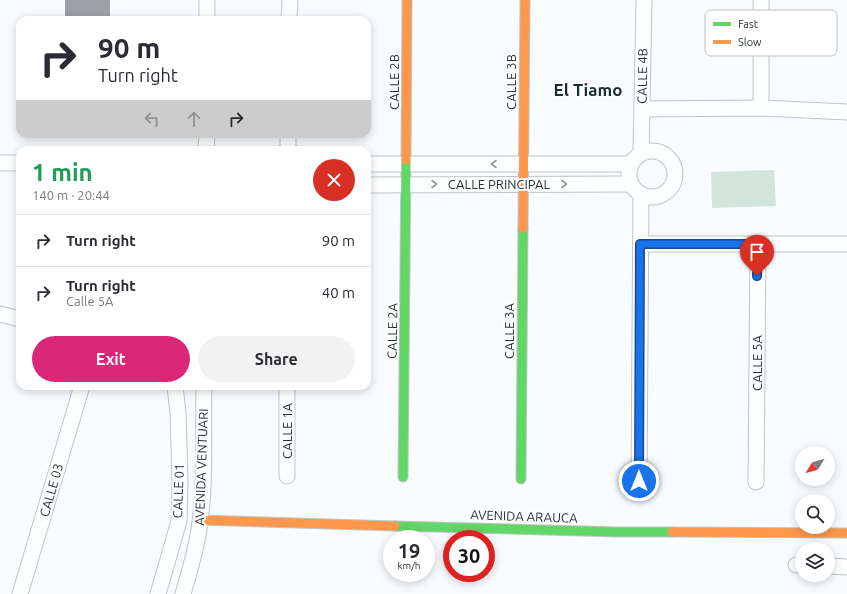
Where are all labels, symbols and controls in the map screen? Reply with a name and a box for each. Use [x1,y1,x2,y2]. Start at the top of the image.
legend [705,10,837,56]
text: Fast [738,18,759,30]
icon: right [32,32,84,84]
text: 90 m [98,32,160,63]
text: Slow [738,36,762,48]
street label: CALLE 4B [635,48,649,104]
street label: CALLE 2B [387,54,401,110]
street label: CALLE 3B [504,54,518,110]
text: Turn right [98,65,178,85]
district label: El Tiamo [554,80,622,99]
icon: left [141,108,163,130]
icon: ahead [183,108,205,130]
icon: right [225,108,247,130]
text: 1 min [32,159,93,186]
button: close [313,159,355,201]
one-way arrow [491,160,497,168]
street label: CALLE PRINCIPAL [448,177,551,191]
one-way arrow [431,180,437,188]
one-way arrow [561,180,567,188]
text: 140 m · 20:44 [32,188,110,202]
icon: right [32,230,54,252]
text: Turn right [66,232,136,249]
text: 90 m [322,232,355,249]
pin [740,235,774,276]
icon: arrive [746,241,768,263]
text: Turn right [66,277,136,294]
icon: right [32,282,54,304]
text: 40 m [322,284,355,301]
text: Calle 5A [66,294,113,308]
street label: CALLE 2A [385,302,399,359]
street label: CALLE 3A [502,302,516,359]
street label: CALLE 5A [750,334,764,391]
button: Exit [32,336,190,382]
button: Share [198,336,355,382]
street label: CALLE 1A [280,402,294,459]
street label: AVENIDA VENTUARI [192,408,210,526]
north arrow [795,446,835,486]
map controls [795,446,835,582]
position arrow [618,460,660,502]
street label: CALLE 03 [37,462,65,518]
street label: CALLE 01 [170,463,186,519]
button: search [795,494,835,534]
street label: AVENIDA ARAUCA [470,507,578,525]
speed limit sign: 30 [443,530,495,582]
text: 19 [398,539,420,562]
button: layers [795,542,835,582]
text: km/h [397,560,421,571]

